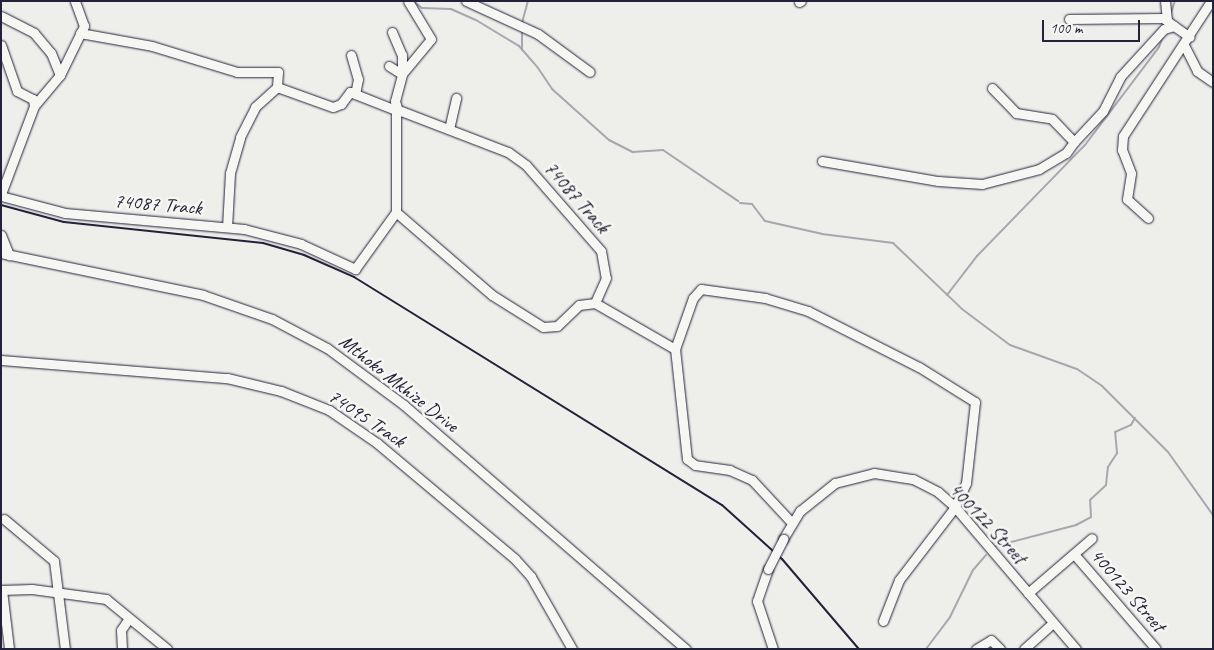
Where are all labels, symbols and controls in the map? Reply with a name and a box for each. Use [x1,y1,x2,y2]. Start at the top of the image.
scale bar [1044,10,1142,42]
text: 100 m [1050,19,1082,38]
street label: 74087 Track [539,156,615,238]
street label: 74087 Track [113,188,203,220]
street label: Mthoko Mkhize Drive [334,329,464,437]
street label: 74095 Track [324,384,410,452]
street label: 400122 Street [944,477,1032,569]
street label: 400123 Street [1085,543,1171,637]

